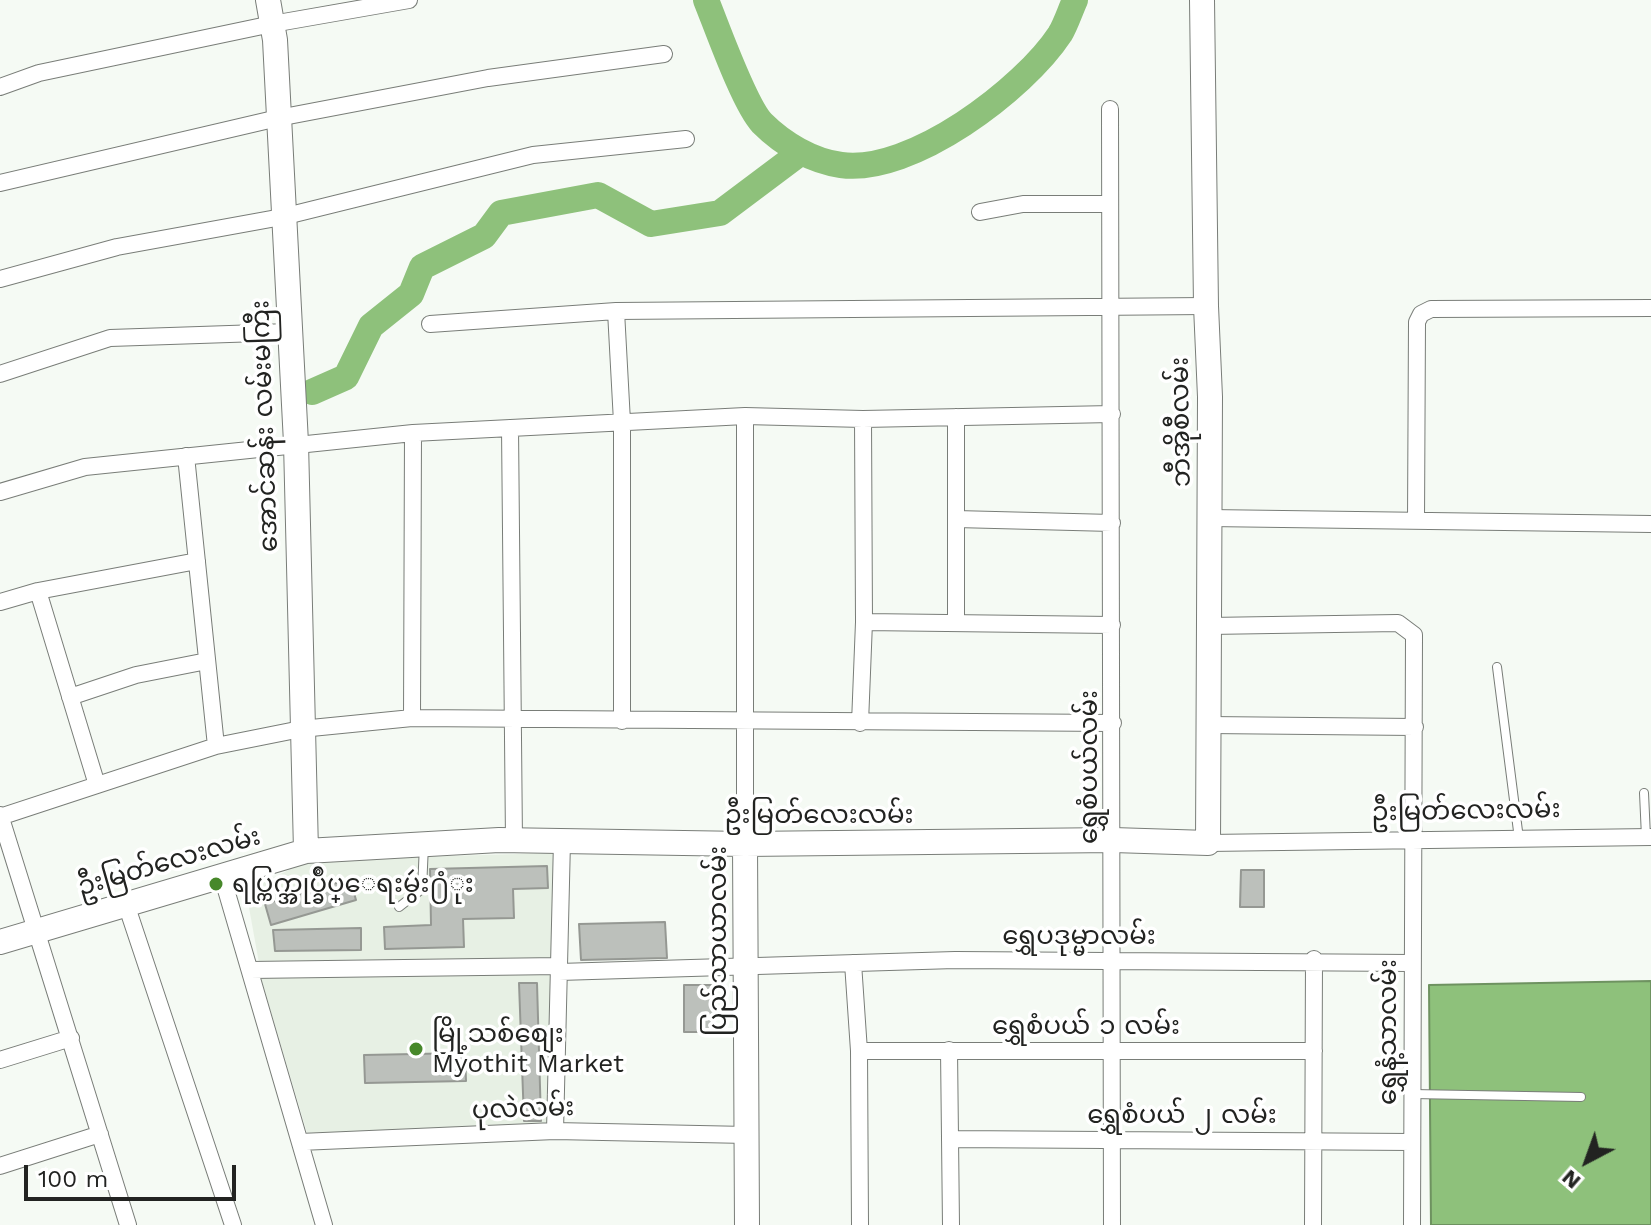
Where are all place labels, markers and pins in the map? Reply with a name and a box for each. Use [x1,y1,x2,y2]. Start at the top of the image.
place label: ရပ္ကြက္အုပ္ခ်ဳပ္ေရးမွဴး႐ံုး [232,868,474,900]
marker: ရပ္ကြက္အုပ္ခ်ဳပ္ေရးမွဴး႐ံုး [207,875,225,893]
place label: မြို့သစ်စျေး Myothit Market [432,1018,624,1080]
marker: မြို့သစ်စျေး Myothit Market [407,1040,425,1058]

